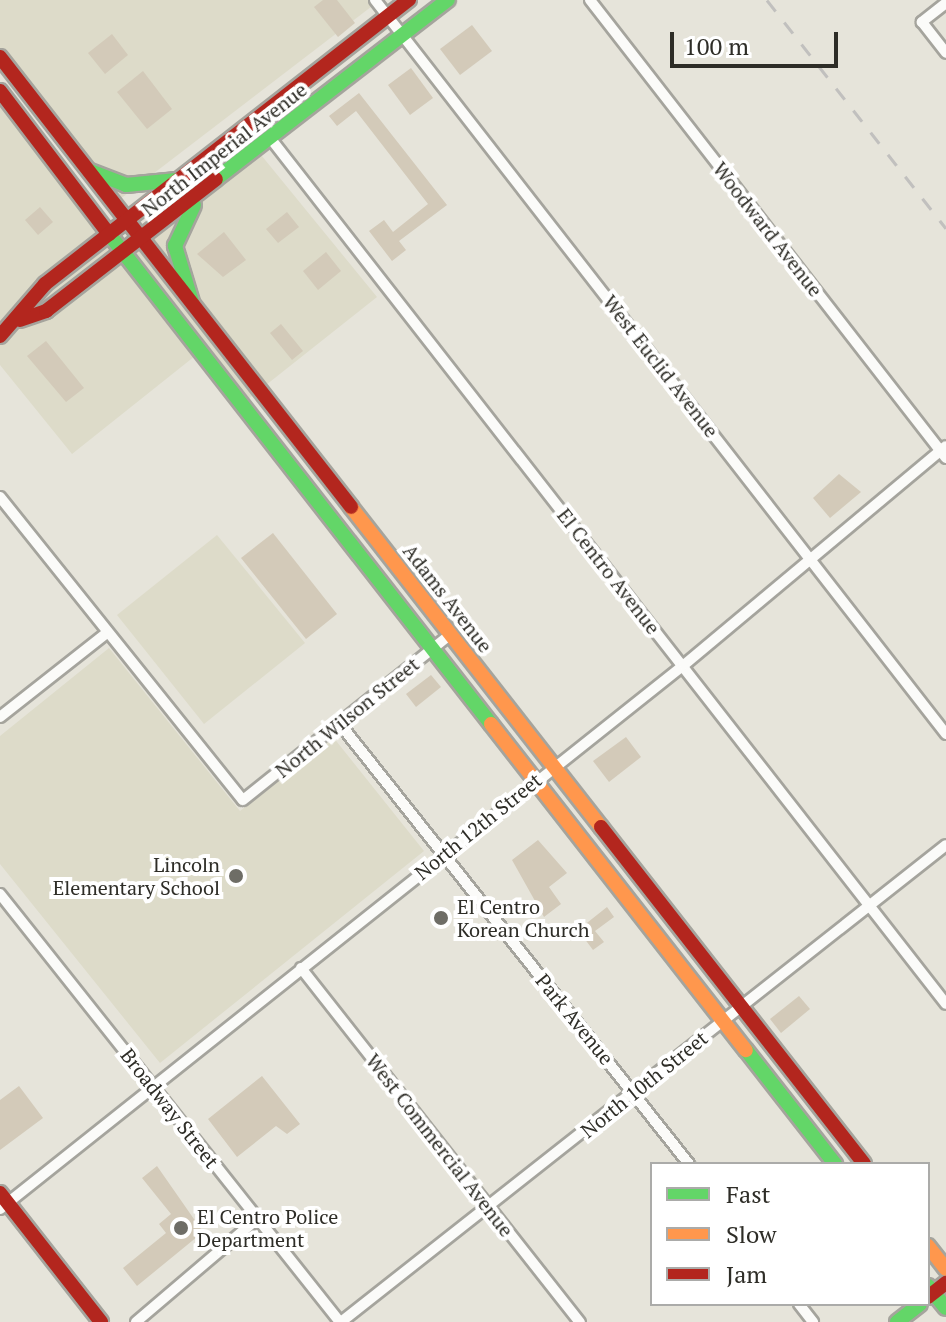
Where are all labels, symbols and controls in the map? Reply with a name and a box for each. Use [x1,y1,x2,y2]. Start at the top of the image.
scale bar [674,16,842,66]
text: 100 m [684,30,749,62]
street label: North Imperial Avenue [137,77,311,221]
street label: Woodward Avenue [708,157,828,301]
street label: West Euclid Avenue [598,290,724,442]
street label: El Centro Avenue [552,503,666,639]
street label: Adams Avenue [398,539,498,657]
street label: North Wilson Street [270,652,424,782]
street label: North 12th Street [410,768,546,884]
place label: Lincoln Elementary School [53,852,220,899]
marker: Lincoln Elementary School [227,867,245,885]
place label: El Centro Korean Church [457,894,589,941]
marker: El Centro Korean Church [432,909,450,927]
street label: Park Avenue [531,969,619,1069]
street label: North 10th Street [576,1026,712,1142]
street label: Broadway Street [116,1043,224,1173]
street label: West Commercial Avenue [361,1049,519,1241]
legend [650,1162,930,1306]
text: Fast [726,1178,770,1210]
place label: El Centro Police Department [197,1204,338,1251]
text: Slow [726,1218,777,1250]
marker: El Centro Police Department [172,1219,190,1237]
text: Jam [726,1258,767,1290]

